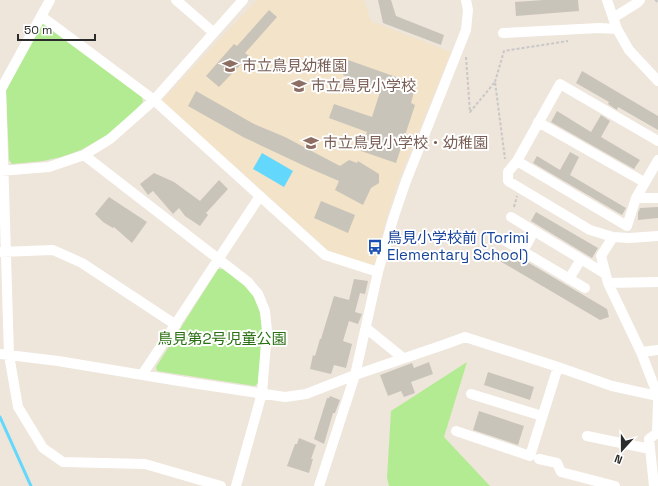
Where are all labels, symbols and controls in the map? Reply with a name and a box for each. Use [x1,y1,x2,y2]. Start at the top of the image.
scale bar [18,16,95,42]
text: 50 m [24,22,52,38]
place label: 市立鳥見幼稚園 [242,56,347,75]
school or university icon: 市立鳥見幼稚園 [221,57,239,75]
place label: 市立鳥見小学校 [311,76,416,95]
school or university icon: 市立鳥見小学校 [290,77,308,95]
place label: 市立鳥見小学校・幼稚園 [323,133,488,152]
school or university icon: 市立鳥見小学校・幼稚園 [302,134,320,152]
place label: 鳥見小学校前 (Torimi Elementary School) [387,228,529,265]
bus stop icon: 鳥見小学校前 (Torimi Elementary School) [366,238,384,256]
park label: 鳥見第2号児童公園 [157,329,287,348]
north arrow [602,430,642,470]
text: N [612,451,624,467]

